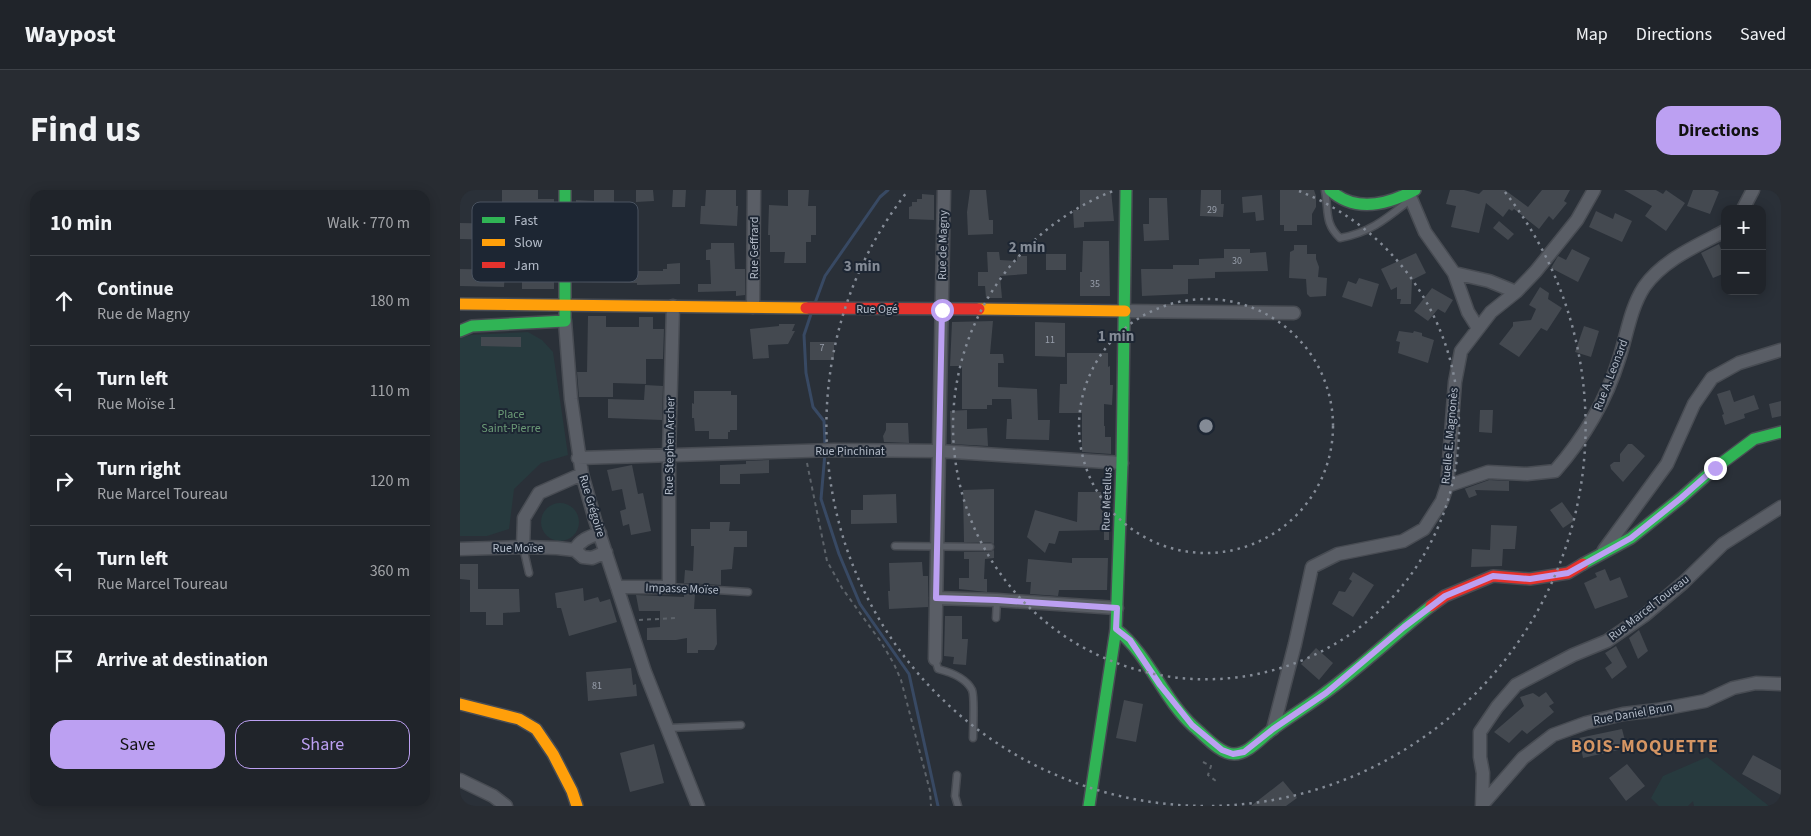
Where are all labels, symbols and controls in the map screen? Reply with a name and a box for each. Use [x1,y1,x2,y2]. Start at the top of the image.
text: Waypost [25,17,116,52]
text: Map [1576,22,1608,47]
text: Directions [1636,22,1712,47]
text: Saved [1740,22,1786,47]
text: Find us [30,105,140,155]
button: Directions [1656,106,1781,155]
legend [472,202,638,282]
house number: 29 [1207,203,1217,217]
map controls [1721,205,1766,295]
button: + [1721,205,1766,250]
text: 10 min [50,208,112,238]
street label: Rue de Magny [934,210,952,280]
text: Fast [514,211,538,231]
text: Walk · 770 m [327,212,410,234]
street label: Rue Geffrard [746,217,763,279]
text: Slow [514,233,543,253]
text: 2 min [1009,237,1045,258]
button: − [1721,250,1766,295]
house number: 30 [1232,254,1242,268]
text: Jam [514,256,539,276]
text: 3 min [844,256,880,277]
text: Continue [97,276,174,303]
house number: 35 [1090,277,1100,291]
icon: ahead [50,287,78,315]
text: 180 m [370,290,410,312]
route start [931,299,954,322]
street label: Rue Ogé [856,301,898,318]
text: Rue de Magny [97,303,190,325]
text: 1 min [1098,326,1134,347]
house number: 11 [1045,333,1055,347]
street label: Rue A. Leonard [1590,337,1632,413]
house number: 7 [820,341,825,355]
text: Turn left [97,366,168,393]
icon: left [50,377,78,405]
text: 110 m [370,380,410,402]
street label: Ruelle E. Magnonès [1437,387,1463,485]
text: Rue Moïse 1 [97,393,176,415]
street label: Rue Stephen Archer [661,396,679,495]
park label: Place Saint-Pierre [481,406,541,437]
centre of rings [1197,417,1215,435]
street label: Rue Pinchinat [815,443,885,460]
text: Turn right [97,456,181,483]
route end [1704,457,1727,480]
icon: right [50,467,78,495]
street label: Rue Metellus [1097,467,1117,531]
text: 120 m [370,470,410,492]
street label: Rue Grégoire [574,473,610,539]
text: Rue Marcel Toureau [97,483,228,505]
street label: Rue Moïse [493,540,543,557]
text: Turn left [97,546,168,573]
icon: left [50,557,78,585]
text: 360 m [370,560,410,582]
street label: Rue Marcel Toureau [1605,571,1693,645]
text: Rue Marcel Toureau [97,573,228,595]
street label: Impasse Moïse [645,579,719,599]
icon: arrive [50,647,78,675]
text: Arrive at destination [97,647,268,674]
house number: 81 [592,679,602,693]
street label: Rue Daniel Brun [1592,699,1674,729]
button: Save [50,720,225,769]
button: Share [235,720,410,769]
district label: BOIS-MOQUETTE [1571,734,1719,759]

